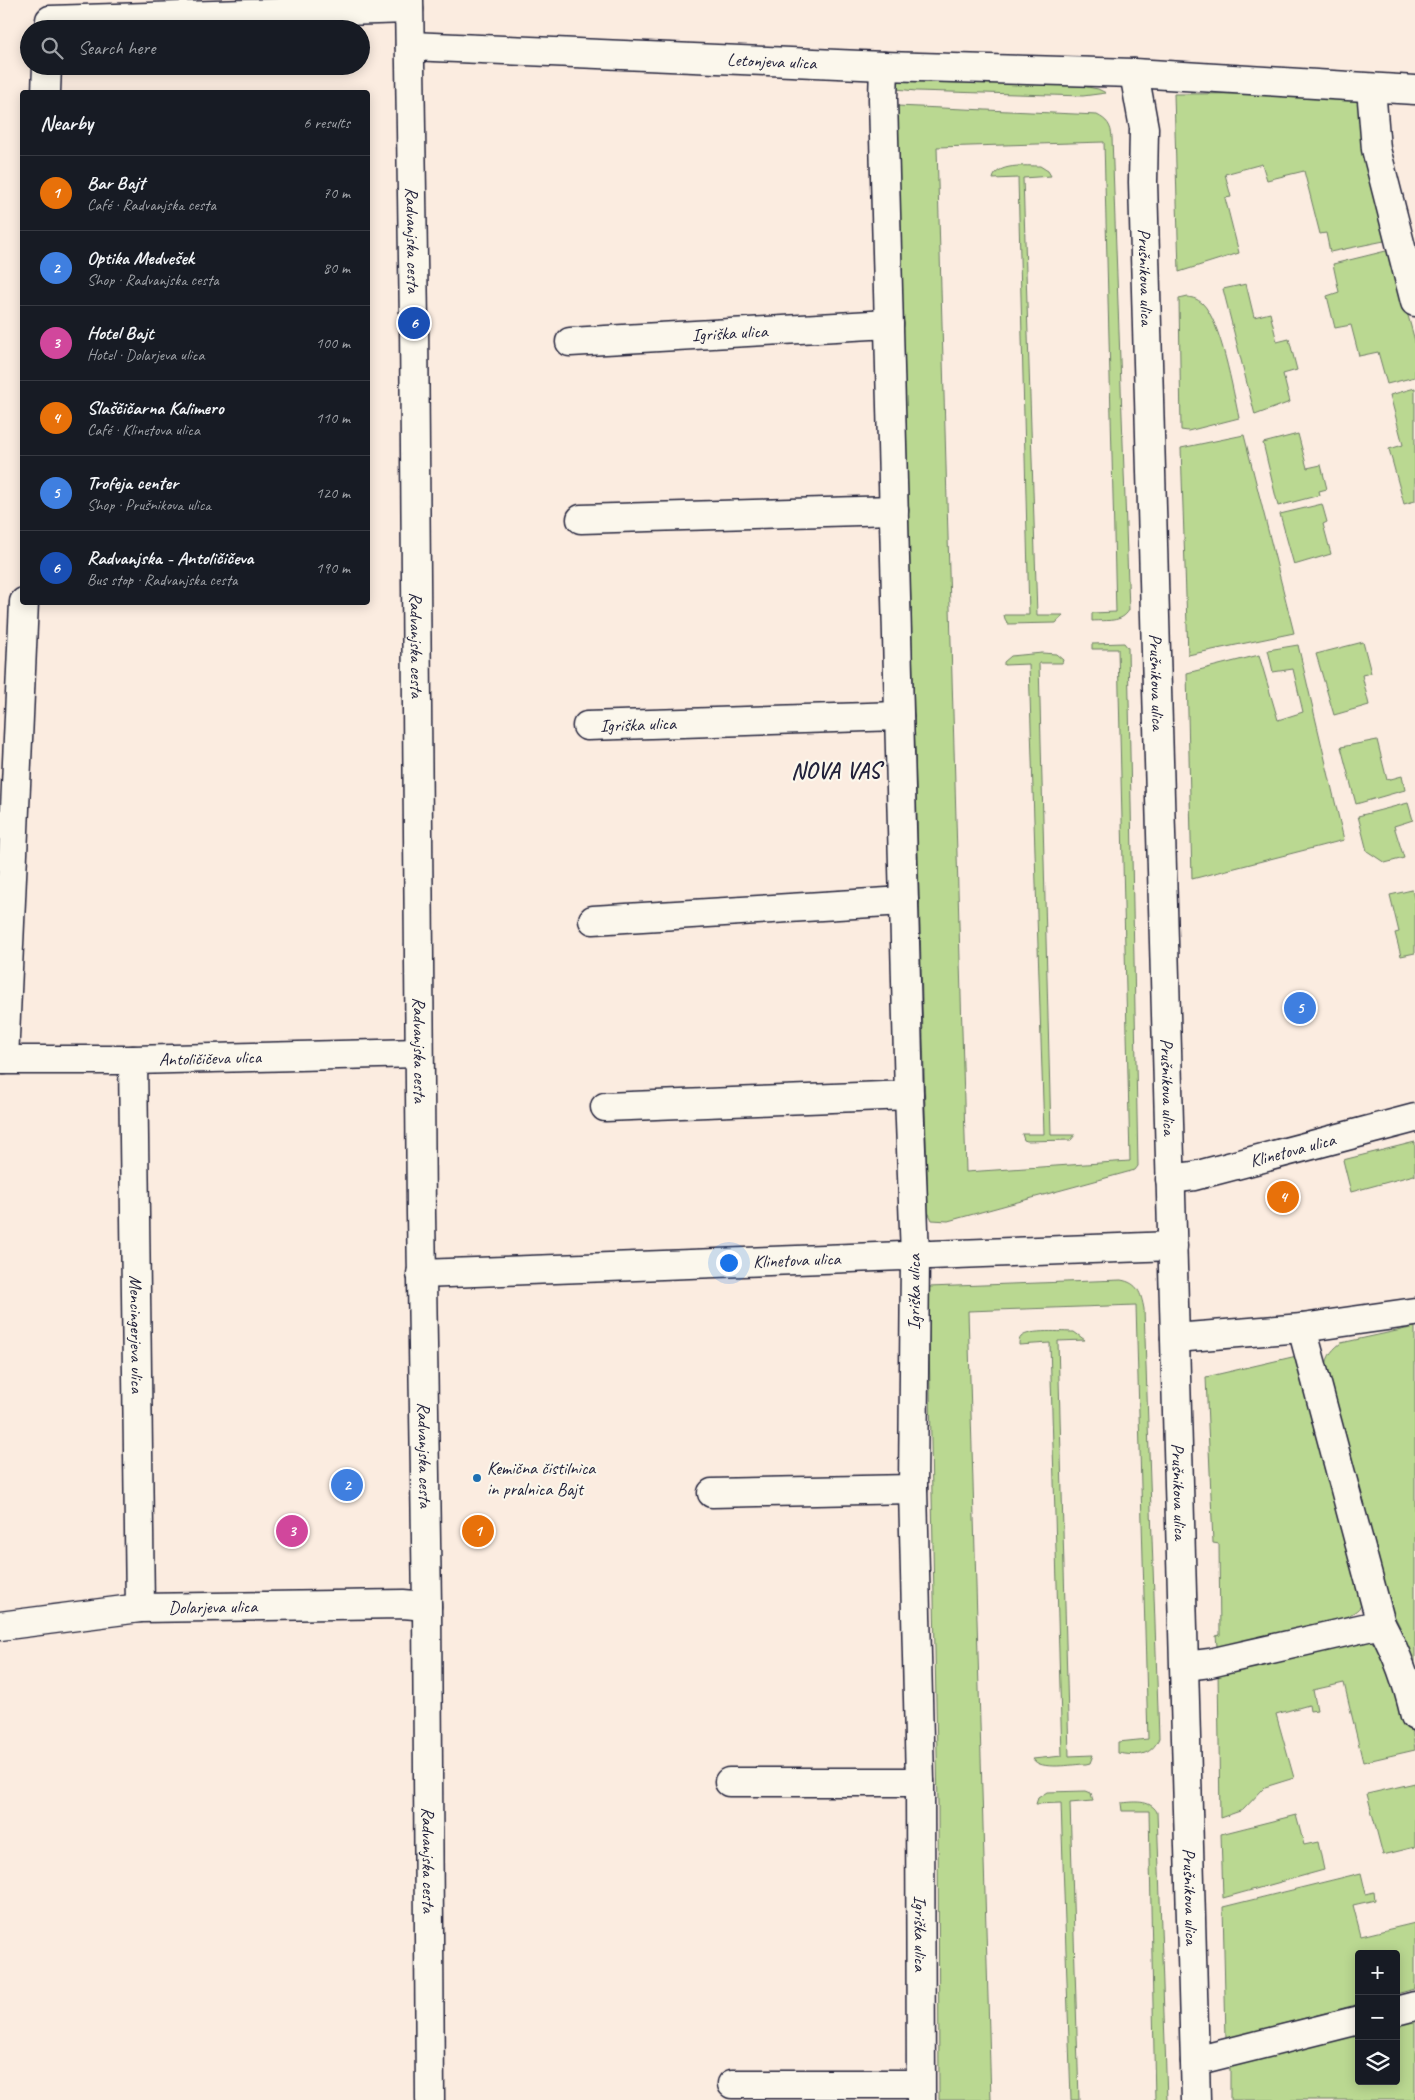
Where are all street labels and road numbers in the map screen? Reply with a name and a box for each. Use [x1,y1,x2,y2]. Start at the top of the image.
street label: Letonjeva ulica [727,48,818,74]
street label: Radvanjska cesta [401,187,425,295]
street label: Prušnikova ulica [1133,228,1158,327]
street label: Igriška ulica [691,320,769,346]
street label: Radvanjska cesta [405,592,428,700]
street label: Prušnikova ulica [1144,633,1169,732]
street label: Igriška ulica [600,712,677,737]
street label: Radvanjska cesta [408,997,431,1105]
street label: Prušnikova ulica [1156,1038,1180,1137]
street label: Antoličičeva ulica [159,1046,263,1070]
street label: Klinetova ulica [1247,1128,1339,1172]
street label: Klinetova ulica [753,1247,842,1273]
street label: Igriška ulica [903,1253,925,1330]
street label: Mencingerjeva ulica [125,1275,148,1395]
street label: Radvanjska cesta [413,1402,437,1510]
street label: Prušnikova ulica [1167,1443,1192,1542]
street label: Dolarjeva ulica [168,1595,259,1619]
street label: Radvanjska cesta [417,1807,440,1914]
street label: Prušnikova ulica [1178,1848,1203,1947]
street label: Igriška ulica [909,1895,932,1973]

